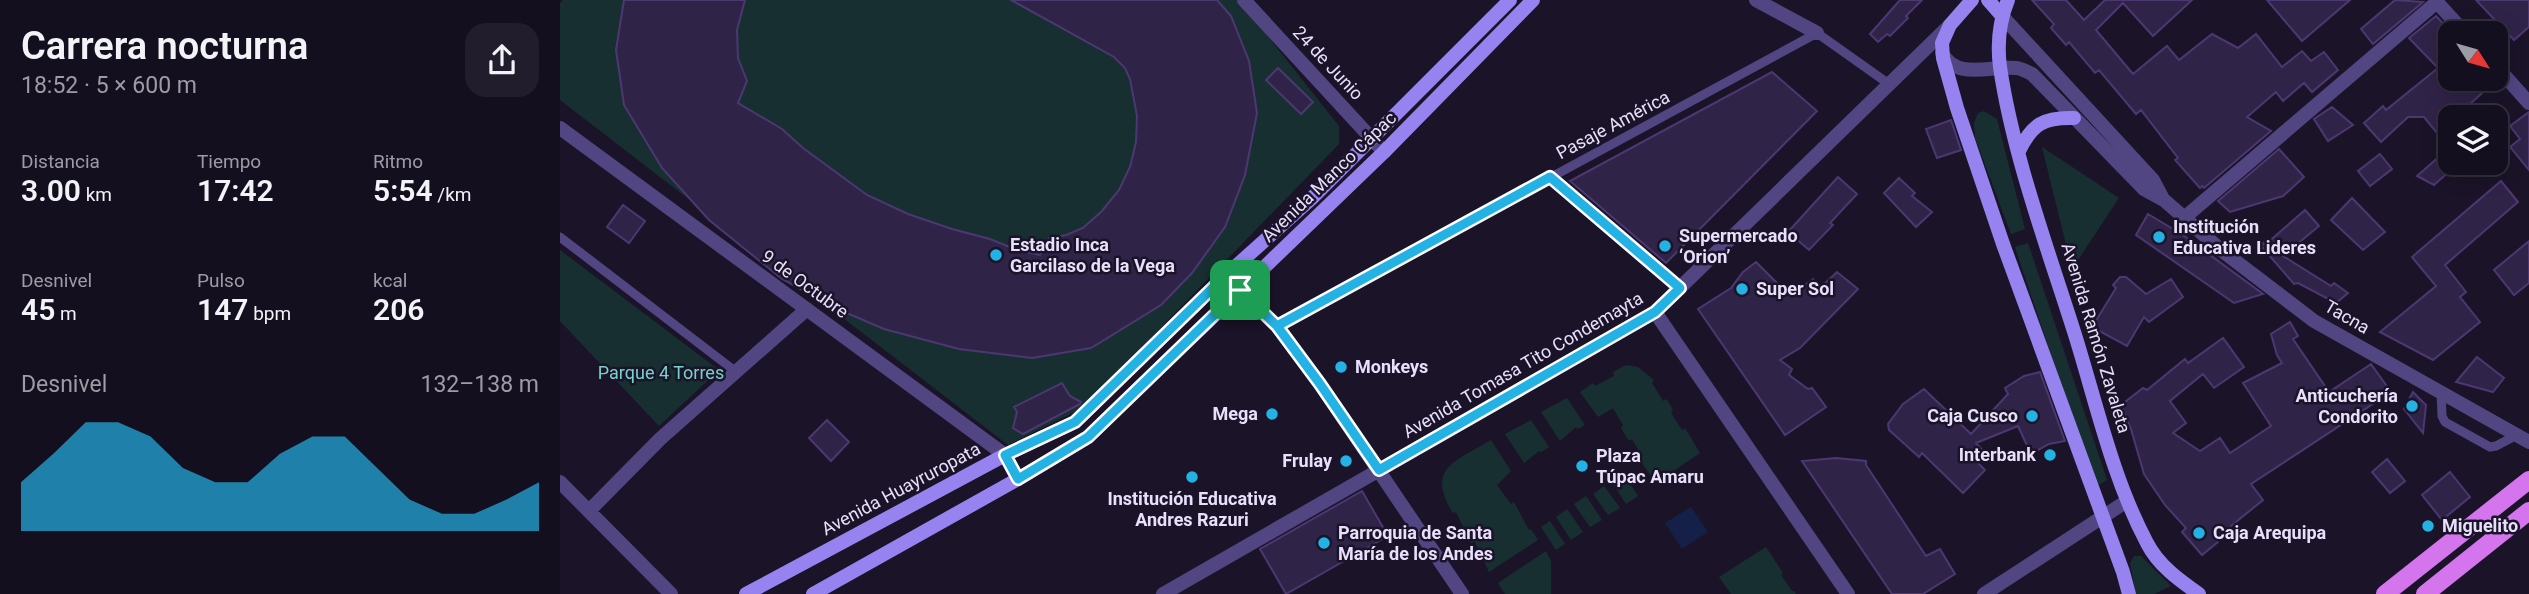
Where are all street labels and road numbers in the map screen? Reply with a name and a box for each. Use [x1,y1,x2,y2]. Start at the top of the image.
street label: 24 de Junio [1289,21,1368,104]
street label: Pasaje América [1553,86,1673,163]
street label: Avenida Manco Cápac [1257,107,1400,246]
street label: Avenida Ramón Zavaleta [2057,240,2135,436]
street label: 9 de Octubre [758,245,853,322]
street label: Avenida Tomasa Tito Condemayta [1399,287,1646,442]
street label: Tacna [2321,295,2374,338]
street label: Avenida Huayruropata [818,438,984,539]

